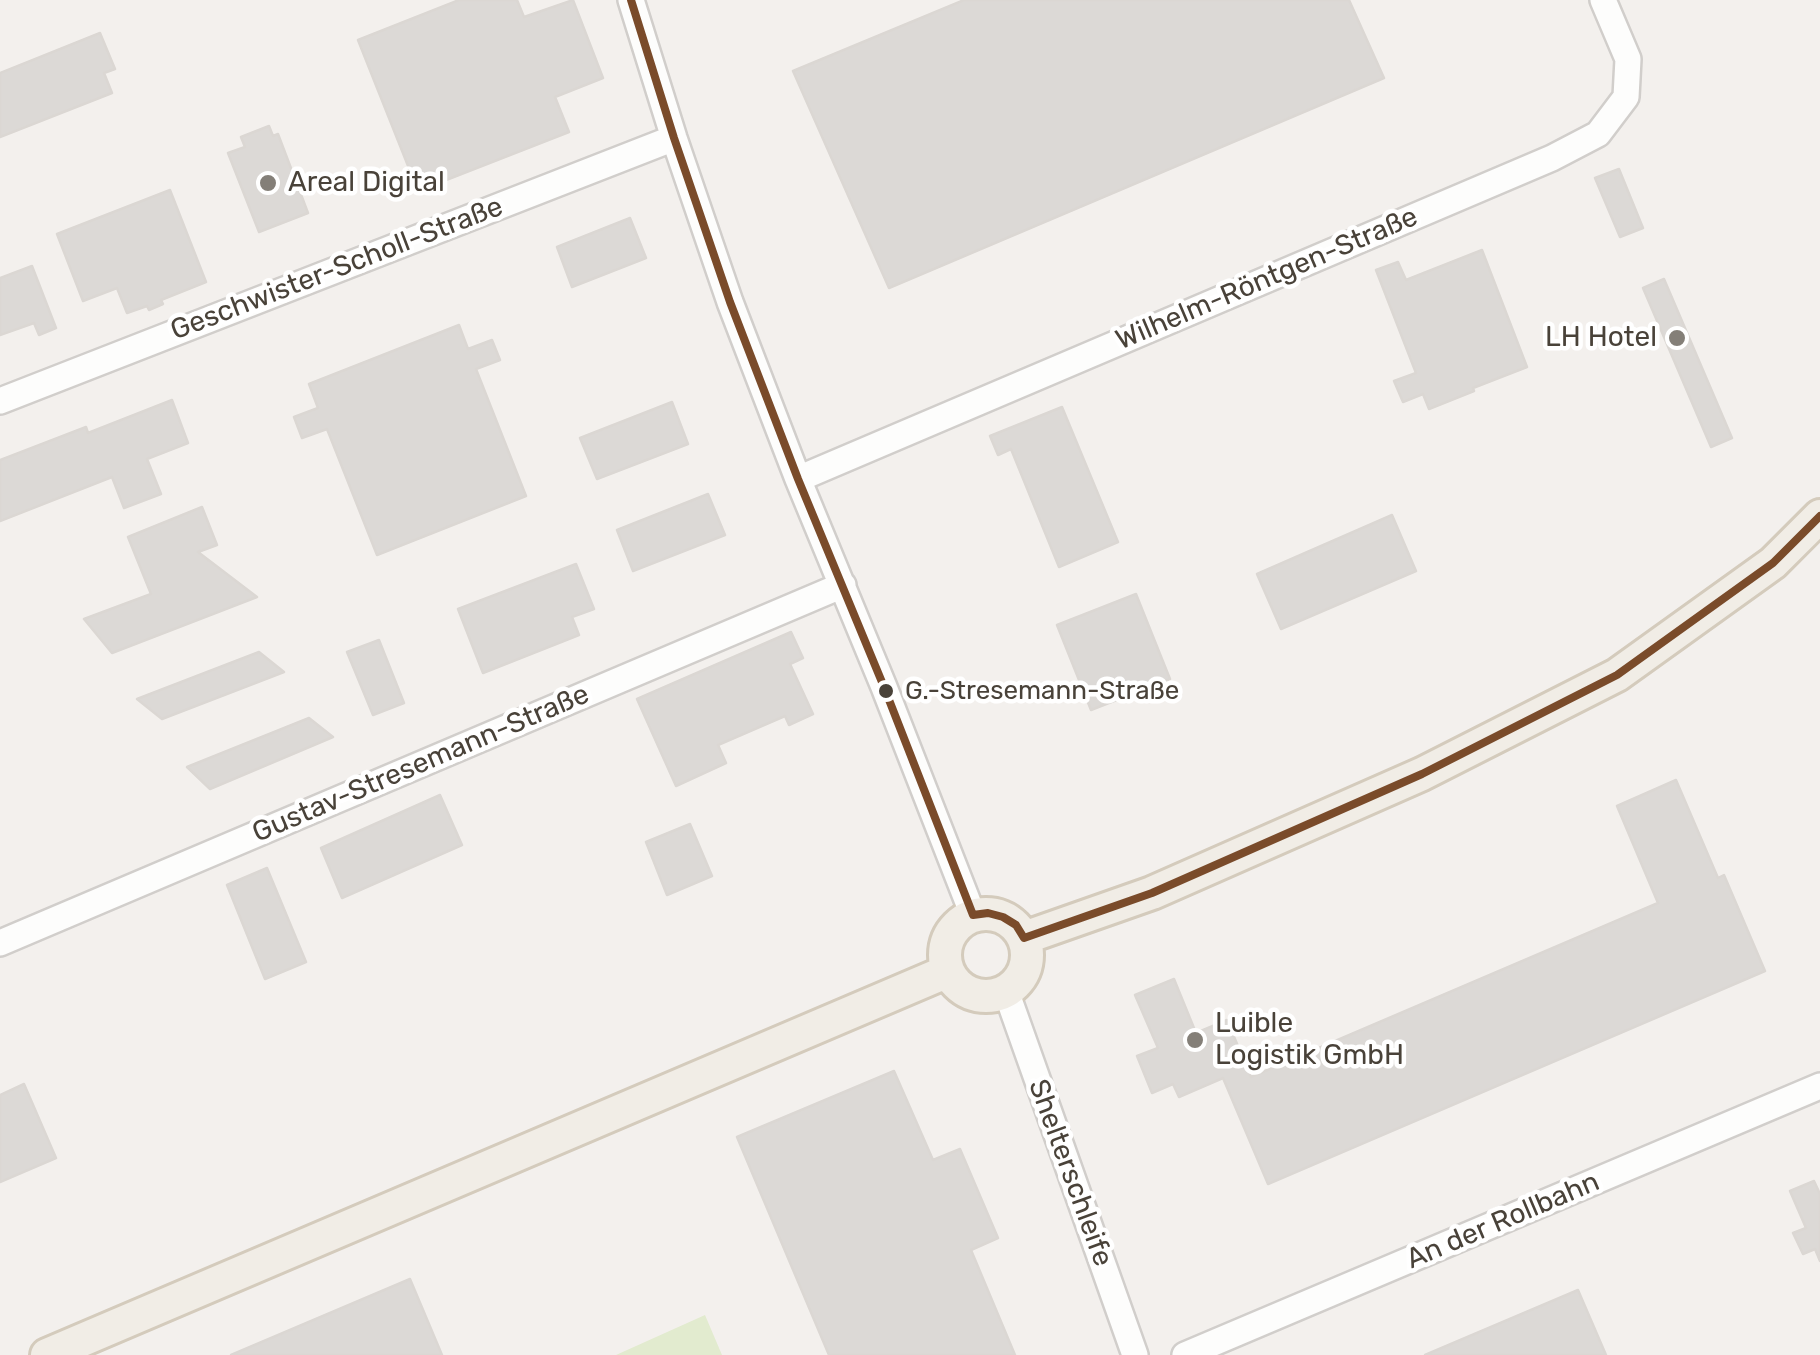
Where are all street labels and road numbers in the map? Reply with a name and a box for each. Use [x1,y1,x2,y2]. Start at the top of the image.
street label: Geschwister-Scholl-Straße [166,190,508,348]
street label: Wilhelm-Röntgen-Straße [1111,200,1423,358]
street label: Gustav-Stresemann-Straße [248,678,594,850]
street label: Shelterschleife [1021,1075,1119,1271]
street label: An der Rollbahn [1401,1165,1605,1277]

